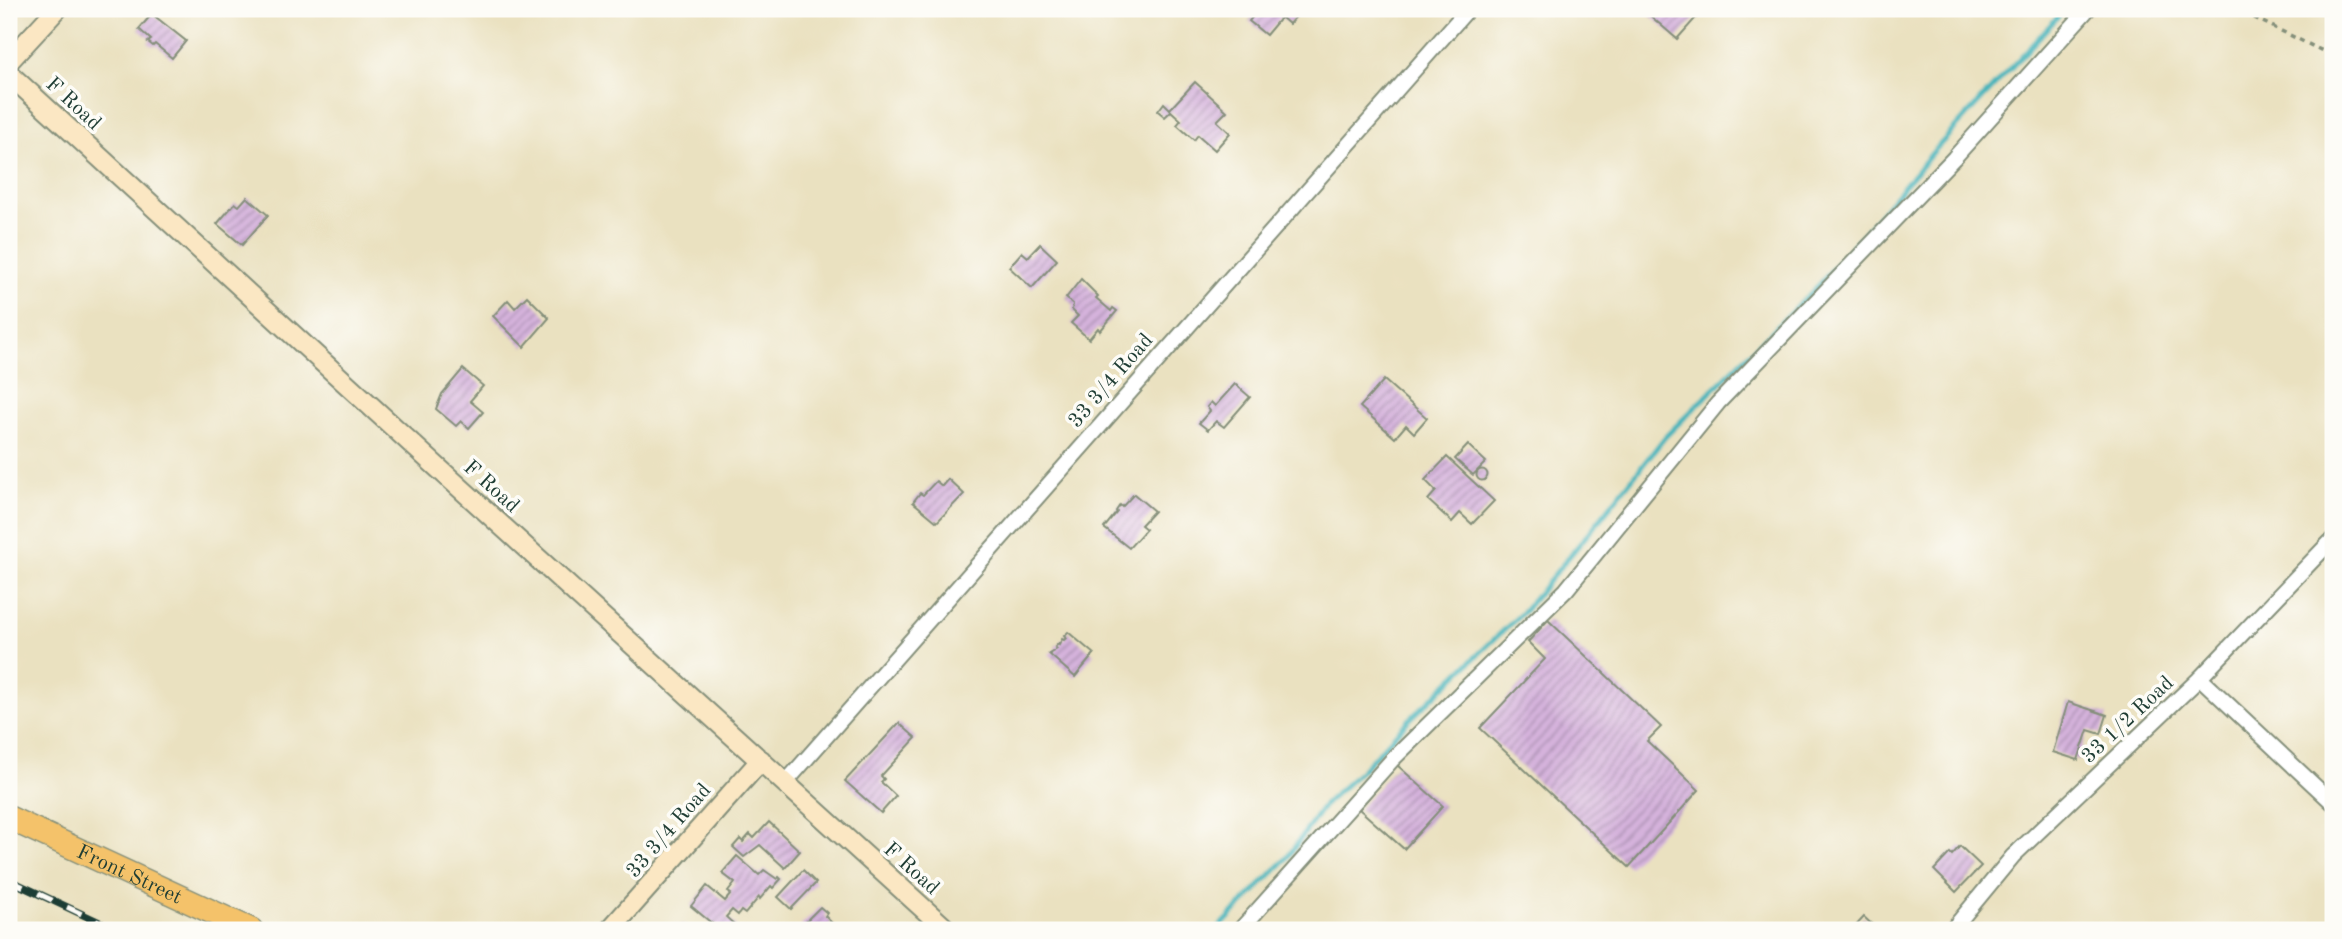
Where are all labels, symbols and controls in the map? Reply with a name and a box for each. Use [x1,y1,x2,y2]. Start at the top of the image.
street label: F Road [41,74,105,135]
street label: 33 3/4 Road [1065,330,1157,432]
street label: F Road [459,457,523,517]
street label: 33 1/2 Road [2078,673,2178,768]
street label: 33 3/4 Road [623,780,715,882]
street label: F Road [879,839,943,899]
street label: Front Street [73,842,185,909]

